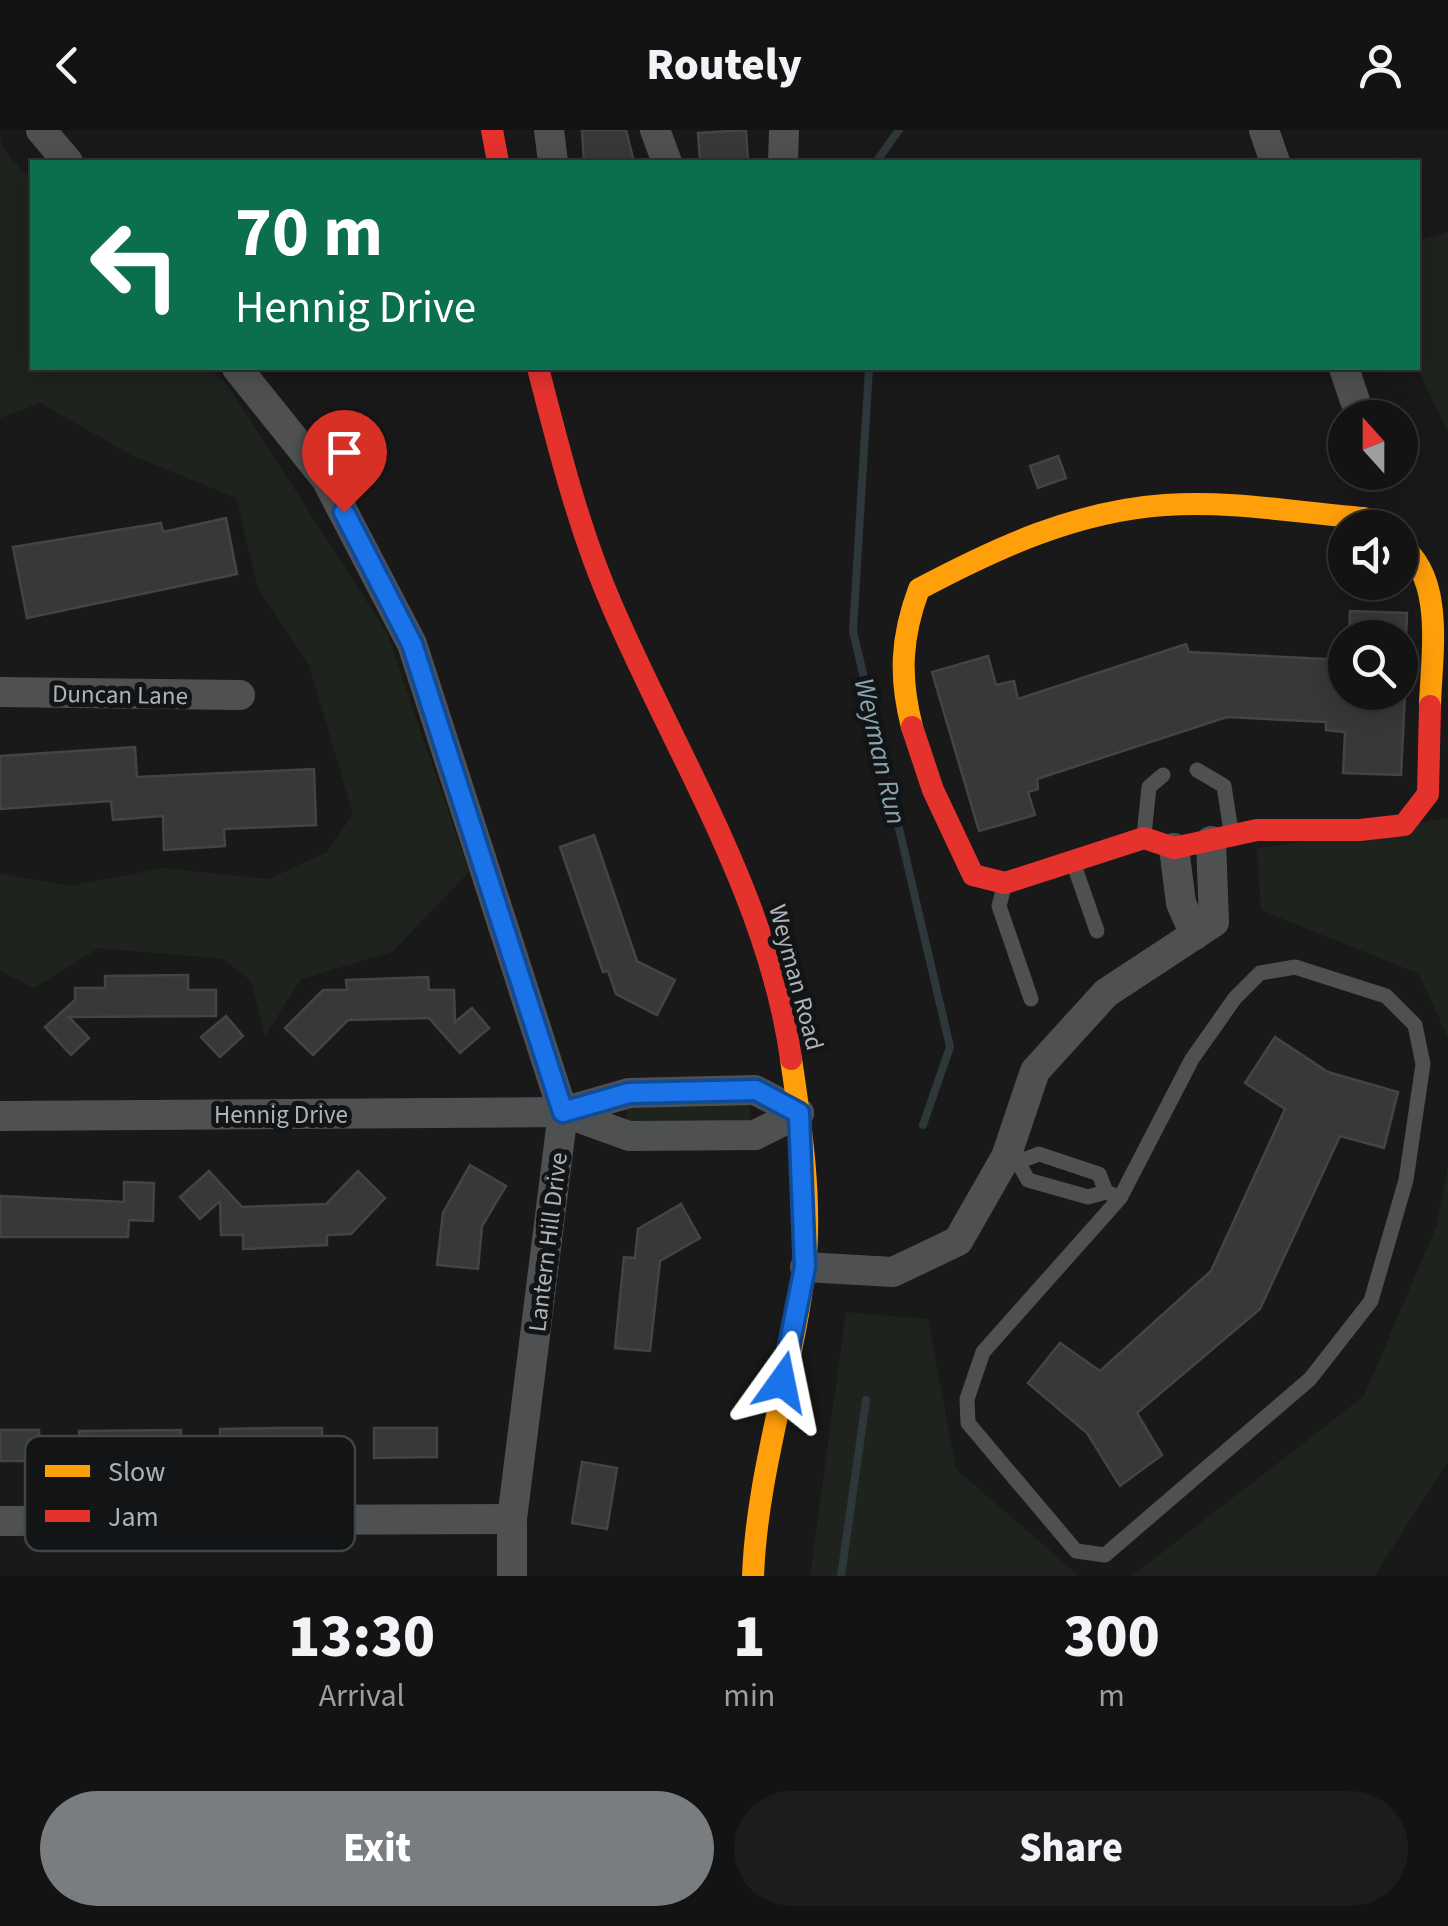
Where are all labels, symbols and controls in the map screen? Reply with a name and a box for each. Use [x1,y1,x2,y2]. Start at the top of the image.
text: Routely [646,33,802,97]
icon: back [40,38,95,93]
icon: person [1353,38,1408,93]
text: 70 m [235,183,383,283]
icon: left [70,200,200,330]
text: Hennig Drive [235,276,476,340]
north arrow [1328,400,1418,490]
map controls [1328,400,1418,710]
pin [302,410,387,513]
icon: arrive [317,425,372,480]
button: sound [1328,510,1418,600]
button: search [1328,620,1418,710]
water label: Weyman Run [844,674,916,828]
street label: Duncan Lane [52,676,188,714]
street label: Weyman Road [759,900,833,1054]
street label: Hennig Drive [214,1097,348,1133]
street label: Lantern Hill Drive [519,1150,577,1334]
position arrow [730,1330,834,1434]
legend [25,1436,355,1551]
text: Slow [108,1452,165,1492]
text: Jam [108,1497,159,1537]
text: 13:30 [288,1595,435,1680]
text: 1 [733,1595,765,1680]
text: 300 [1064,1595,1160,1680]
text: Arrival [319,1673,405,1719]
text: min [723,1673,775,1719]
text: m [1098,1673,1125,1719]
button: Exit [40,1791,714,1906]
button: Share [734,1791,1408,1906]

